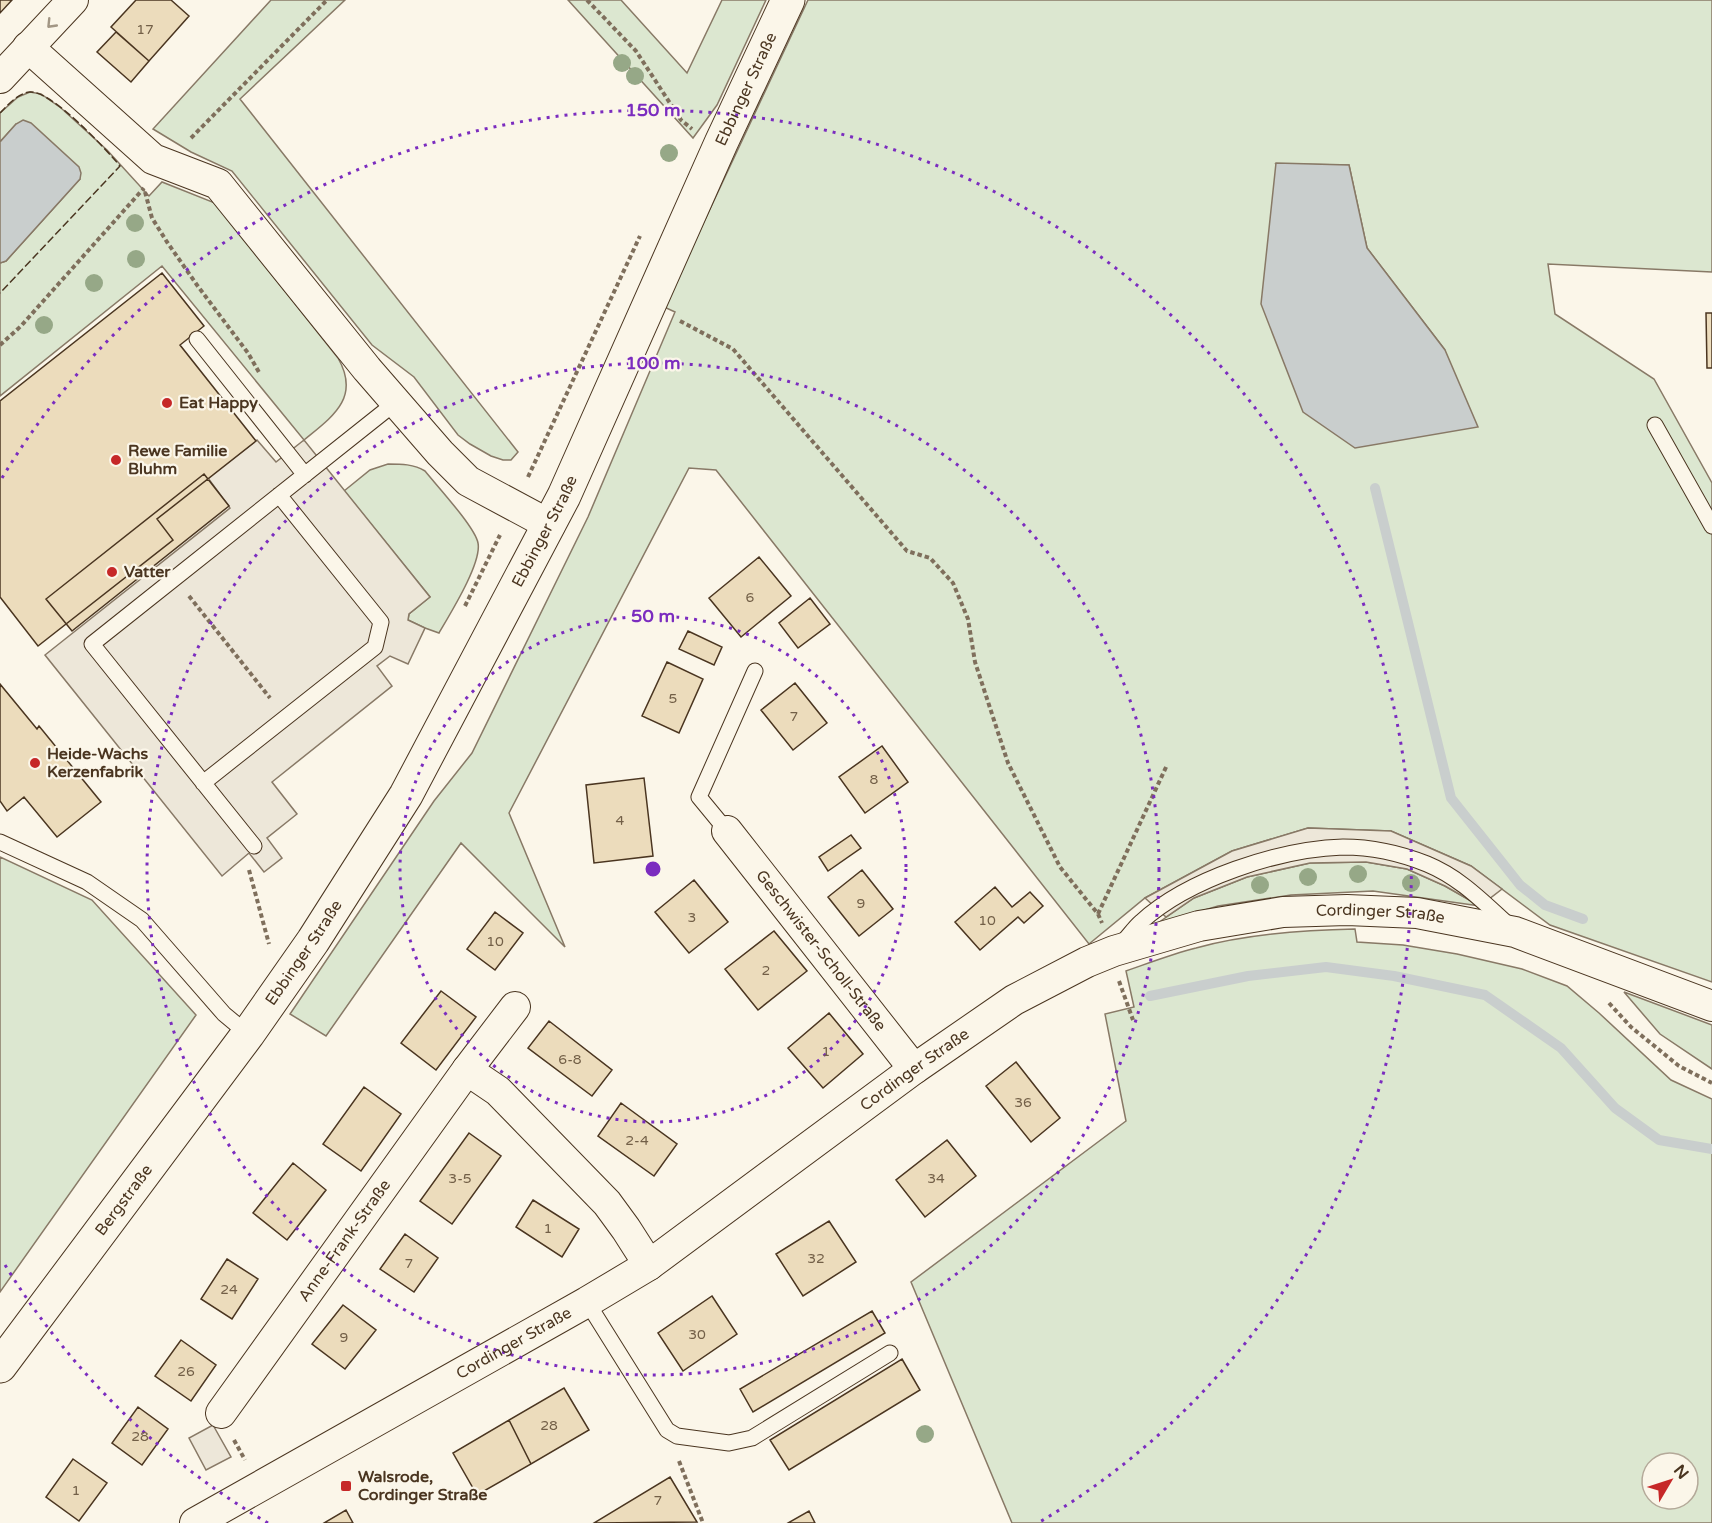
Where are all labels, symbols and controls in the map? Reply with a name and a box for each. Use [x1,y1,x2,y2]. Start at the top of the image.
one-way arrow [47,17,58,27]
house number: 17 [136,21,154,38]
street label: Ebbinger Straße [711,29,781,149]
text: 150 m [625,99,681,121]
text: 100 m [625,352,681,374]
place label: Eat Happy [179,393,258,413]
marker: Eat Happy [160,396,174,410]
place label: Rewe Familie Bluhm [128,441,227,479]
marker: Rewe Familie Bluhm [109,453,123,467]
street label: Ebbinger Straße [508,472,582,591]
place label: Vatter [124,562,171,582]
marker: Vatter [105,565,119,579]
house number: 6 [746,589,755,606]
text: 50 m [631,605,675,627]
house number: 5 [669,690,677,707]
house number: 7 [790,708,798,725]
place label: Heide-Wachs Kerzenfabrik [47,744,148,782]
marker: Heide-Wachs Kerzenfabrik [28,756,42,770]
house number: 8 [870,771,879,788]
house number: 4 [616,812,625,829]
centre of rings [643,859,663,879]
street label: Geschwister-Scholl-Straße [751,866,890,1035]
house number: 9 [857,895,865,912]
street label: Ebbinger Straße [261,896,347,1009]
street label: Cordinger Straße [1315,900,1446,928]
house number: 3 [688,909,696,926]
house number: 10 [978,912,996,929]
house number: 10 [486,933,504,950]
house number: 2 [762,962,770,979]
street label: Cordinger Straße [856,1024,973,1115]
house number: 1 [822,1043,830,1060]
house number: 6-8 [558,1051,582,1068]
house number: 36 [1014,1094,1032,1111]
house number: 2-4 [625,1132,649,1149]
street label: Bergstraße [91,1161,157,1240]
house number: 3-5 [448,1170,472,1187]
house number: 34 [927,1170,945,1187]
street label: Anne-Frank-Straße [294,1176,395,1306]
house number: 1 [544,1220,552,1237]
house number: 32 [807,1250,825,1267]
house number: 7 [405,1255,413,1272]
house number: 24 [220,1281,238,1298]
street label: Cordinger Straße [453,1303,575,1384]
house number: 30 [688,1326,706,1343]
house number: 9 [340,1329,348,1346]
house number: 26 [177,1363,195,1380]
house number: 28 [540,1417,558,1434]
house number: 28 [131,1428,149,1445]
north arrow [1640,1451,1700,1511]
text: N [1669,1461,1693,1483]
place label: Walsrode, Cordinger Straße [358,1467,487,1505]
marker: Walsrode, Cordinger Straße [339,1479,353,1493]
house number: 1 [72,1482,80,1499]
house number: 7 [654,1492,662,1509]

